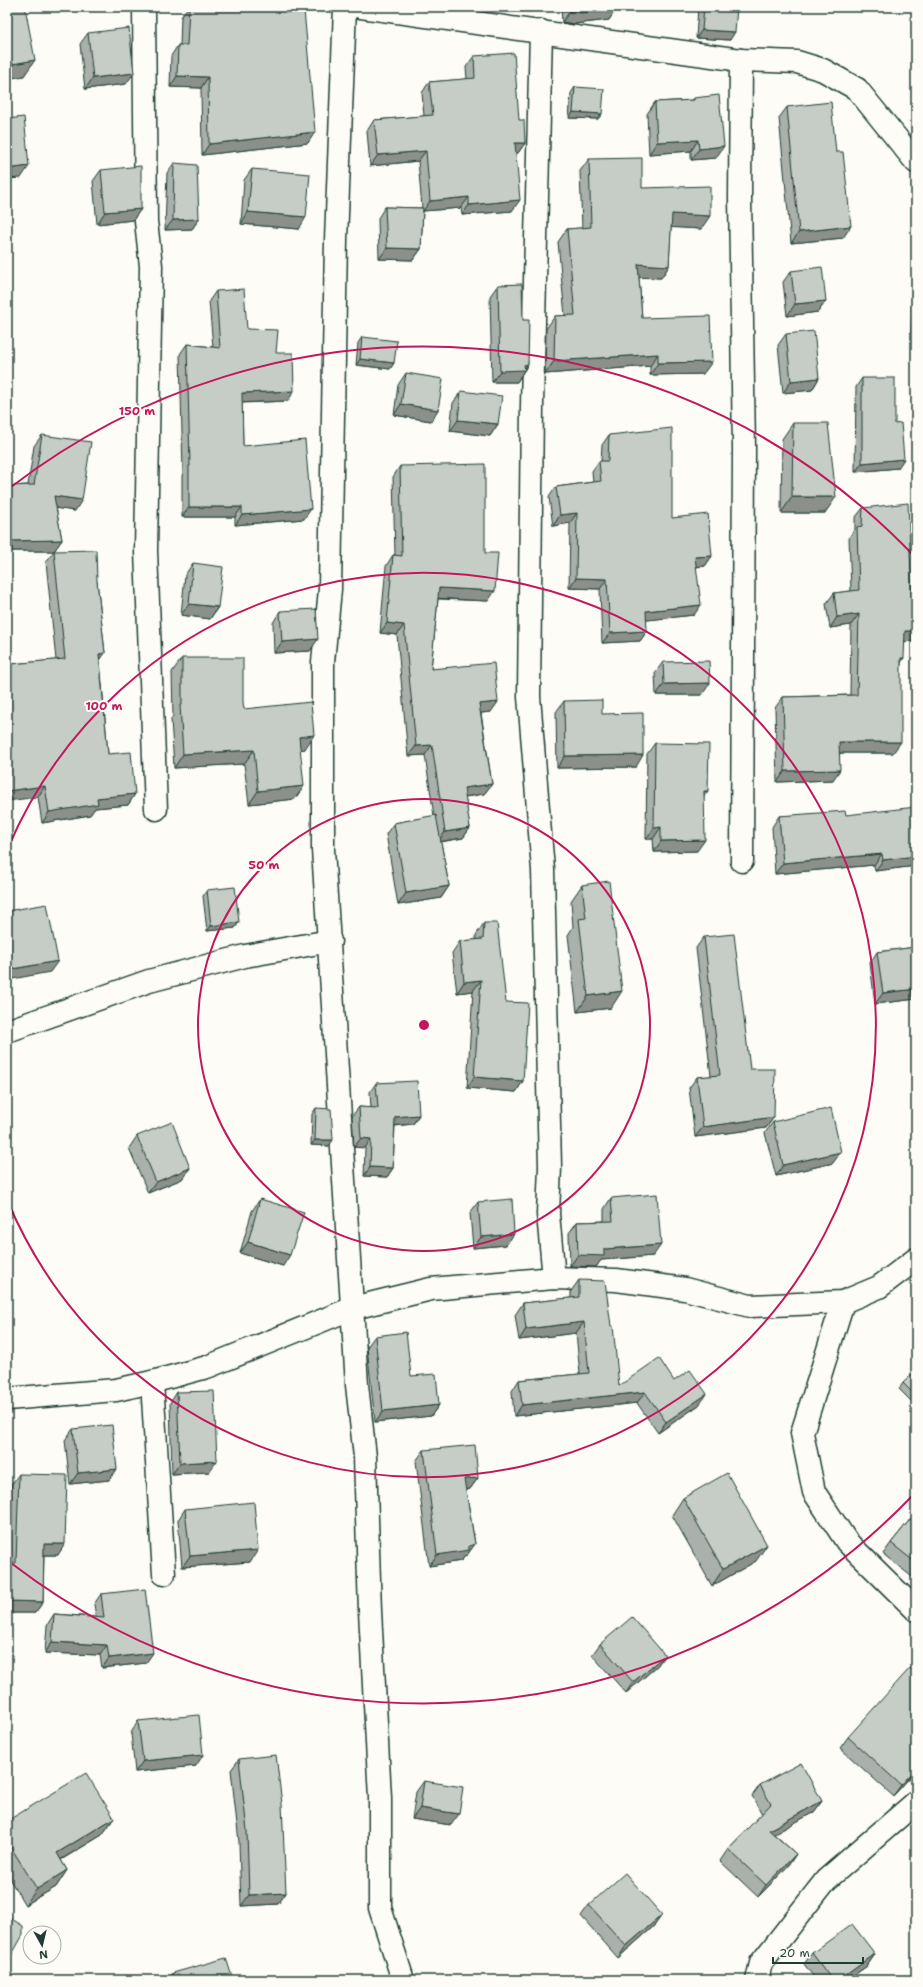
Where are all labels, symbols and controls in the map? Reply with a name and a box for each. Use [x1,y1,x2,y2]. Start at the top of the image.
text: 150 m [119,403,155,419]
text: 100 m [86,698,123,714]
text: 50 m [249,857,280,873]
centre of rings [417,1018,431,1032]
north arrow [22,1925,62,1965]
scale bar [773,1939,863,1965]
text: 20 m [779,1945,810,1961]
text: N [38,1946,49,1962]

